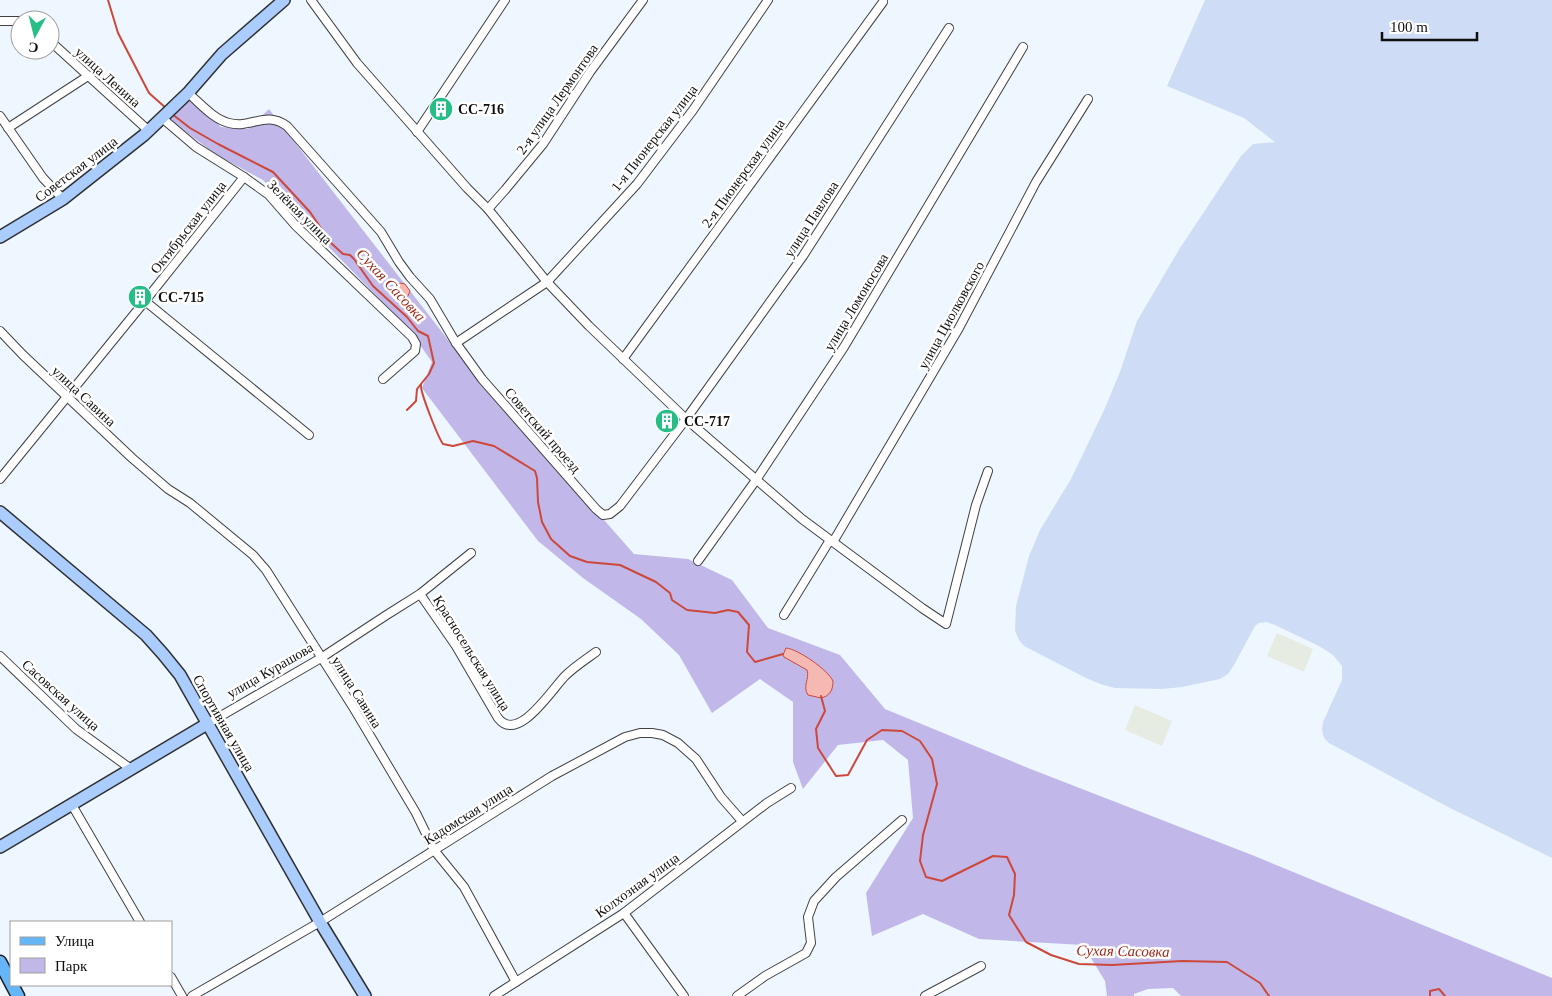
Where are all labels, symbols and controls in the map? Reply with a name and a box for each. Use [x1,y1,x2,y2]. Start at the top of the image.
north arrow [10,10,60,60]
scale bar [1382,10,1477,42]
text: 100 m [1390,19,1428,35]
text: С [28,39,39,55]
street label: 2-я улица Лермонтова [514,41,602,157]
street label: улица Ленина [72,44,144,111]
street label: 1-я Пионерская улица [608,82,701,194]
building icon: СС-716 [428,96,454,122]
place label: СС-716 [458,102,504,117]
street label: 2-я Пионерская улица [699,115,788,230]
street label: Советская улица [32,133,121,205]
street label: Октябрьская улица [148,177,230,277]
street label: Зелёная улица [264,177,335,248]
street label: улица Павлова [781,178,842,260]
water label: Сухая Сасовка [353,245,429,325]
street label: улица Ломоносова [822,250,892,353]
street label: улица Циолковского [916,259,987,372]
building icon: СС-715 [127,284,153,310]
place label: СС-715 [158,290,204,305]
street label: улица Савина [49,363,119,430]
street label: Советский проезд [502,385,583,476]
building icon: СС-717 [654,408,680,434]
place label: СС-717 [684,414,730,429]
street label: Красносельская улица [430,593,514,714]
street label: улица Курашова [224,639,317,701]
street label: улица Савина [329,654,385,731]
street label: Сасовская улица [19,657,103,735]
street label: Спортивная улица [190,672,258,775]
street label: Кадомская улица [421,781,516,848]
street label: Колхозная улица [593,850,683,921]
legend [10,921,172,986]
text: Улица [55,933,94,949]
water label: Сухая Сасовка [1076,942,1170,960]
text: Парк [55,958,88,974]

